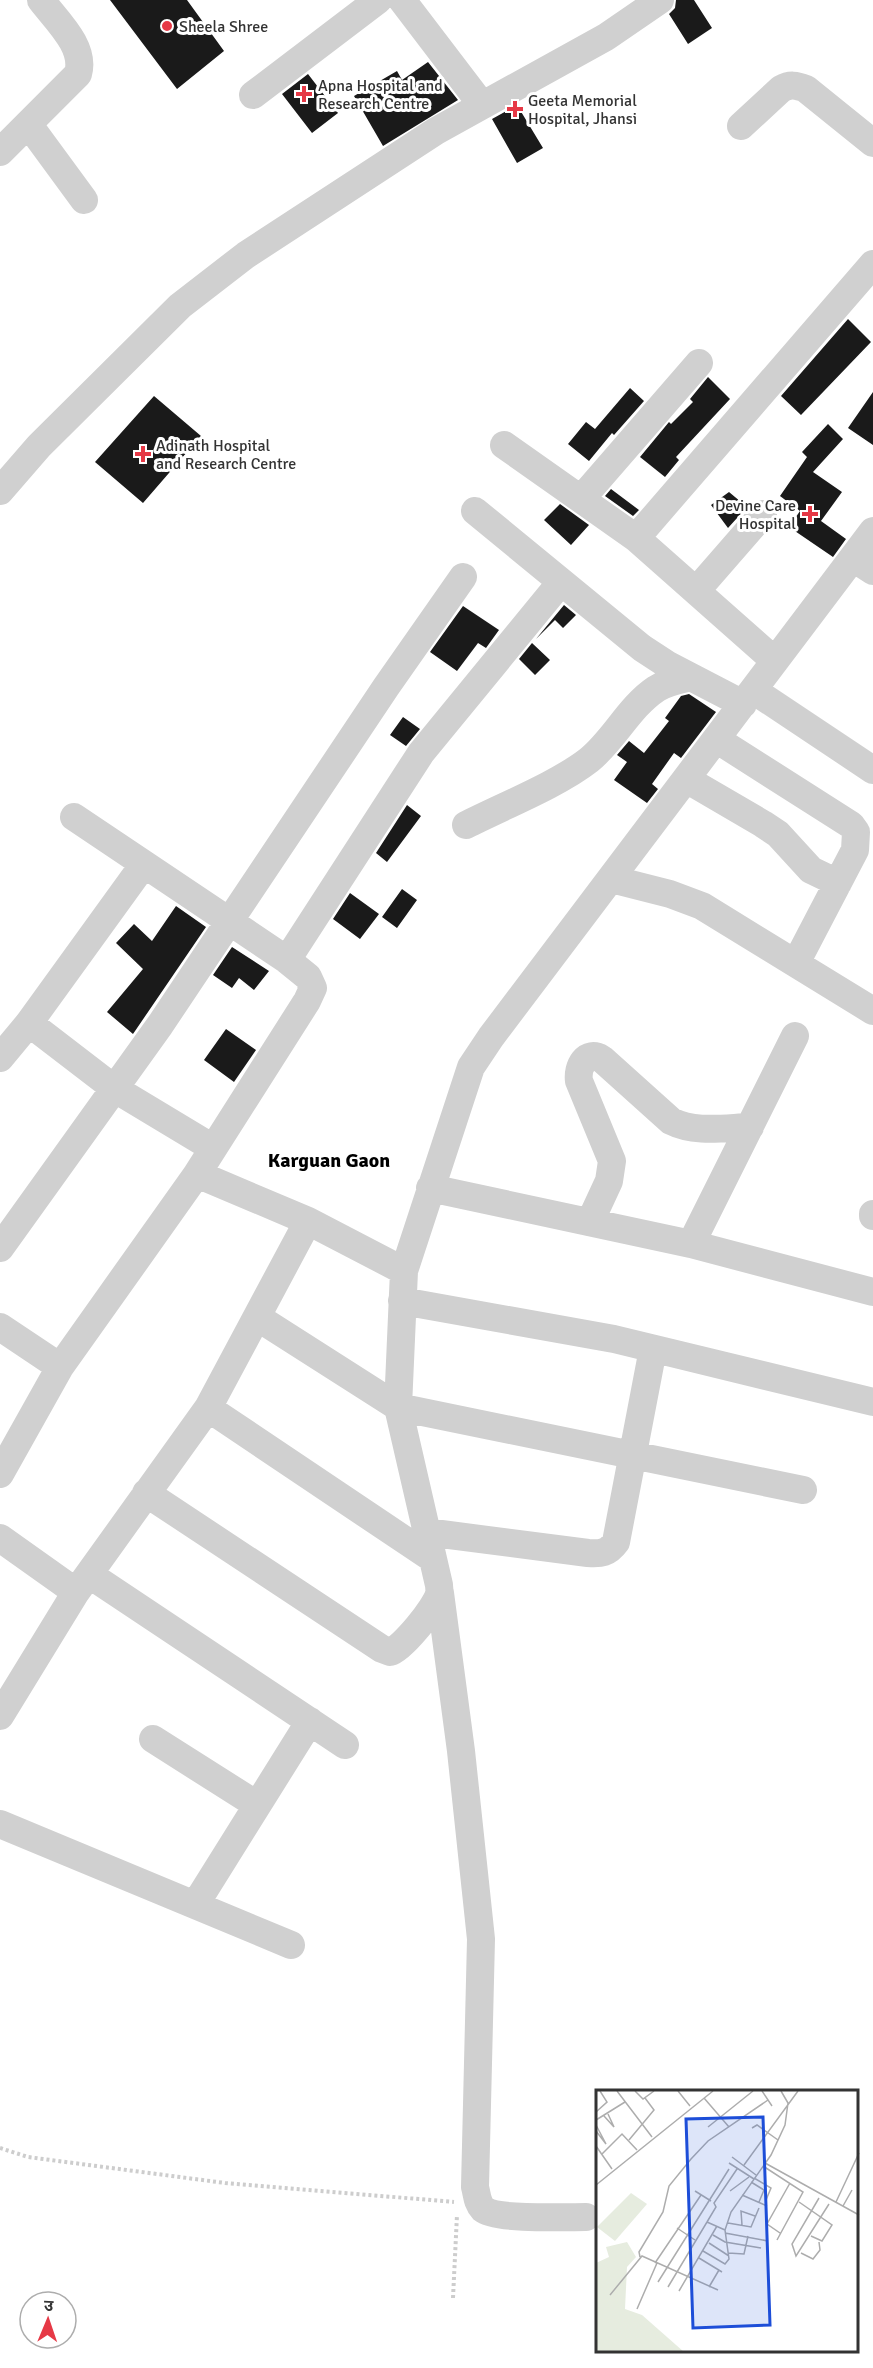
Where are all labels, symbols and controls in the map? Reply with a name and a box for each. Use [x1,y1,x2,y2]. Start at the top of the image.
place label: Sheela Shree [179,17,268,37]
marker: Sheela Shree [160,19,174,33]
place label: Apna Hospital and Research Centre [318,76,443,114]
marker: Apna Hospital and Research Centre [295,85,313,103]
place label: Geeta Memorial Hospital, Jhansi [528,91,637,129]
marker: Geeta Memorial Hospital, Jhansi [506,100,524,118]
place label: Adinath Hospital and Research Centre [156,436,296,474]
marker: Adinath Hospital and Research Centre [134,445,152,463]
place label: Devine Care Hospital [715,496,796,534]
marker: Devine Care Hospital [801,505,819,523]
district label: Karguan Gaon [268,1148,390,1173]
inset map [596,2090,858,2353]
north arrow [18,2290,78,2350]
text: उ [43,2296,54,2316]

